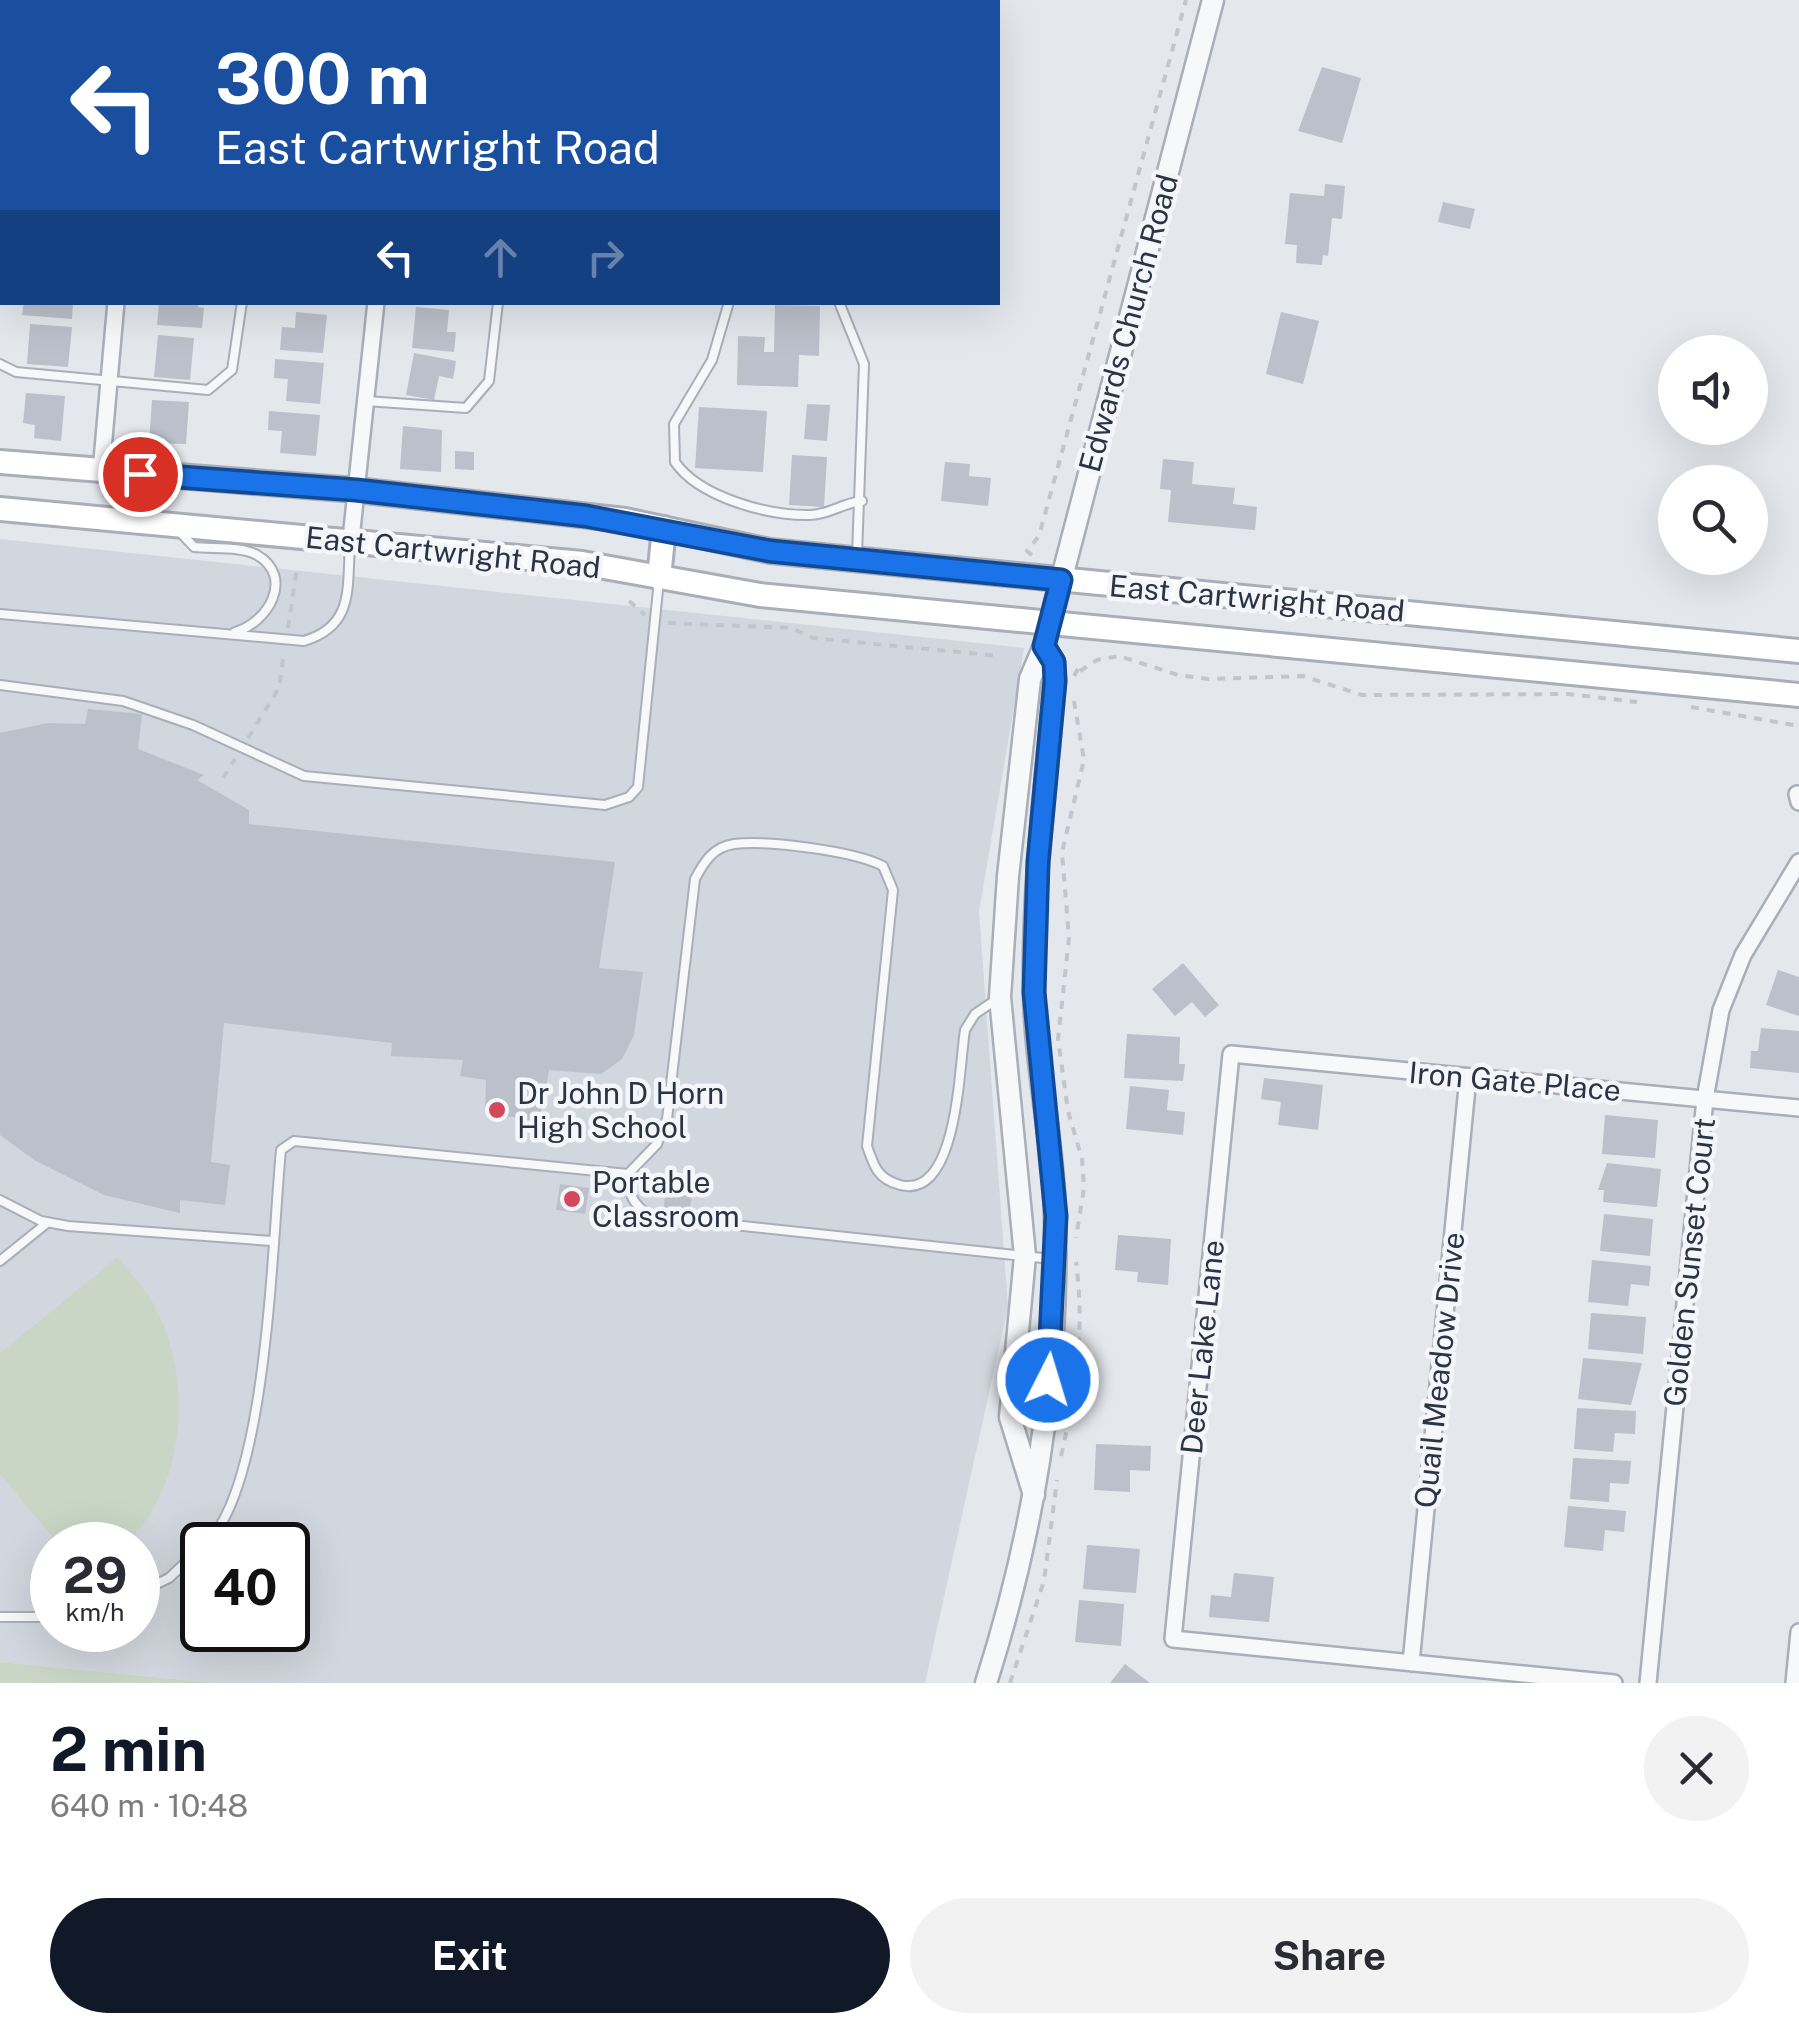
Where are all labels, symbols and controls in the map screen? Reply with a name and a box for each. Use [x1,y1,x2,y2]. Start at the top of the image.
text: 300 m [215,37,430,120]
icon: left [50,40,180,170]
text: East Cartwright Road [215,121,660,174]
street label: Edwards Church Road [1071,170,1185,476]
icon: left [368,230,423,285]
icon: ahead [473,230,528,285]
icon: right [578,230,633,285]
map controls [1658,335,1768,575]
button: sound [1658,335,1768,445]
pin [98,432,183,517]
icon: arrive [113,447,168,502]
button: search [1658,465,1768,575]
street label: East Cartwright Road [304,519,602,585]
street label: East Cartwright Road [1108,567,1406,629]
street label: Iron Gate Place [1407,1054,1623,1108]
place label: Dr John D Horn High School [517,1075,724,1145]
marker: Dr John D Horn High School [486,1099,508,1121]
street label: Golden Sunset Court [1656,1116,1722,1408]
place label: Portable Classroom [592,1164,740,1234]
marker: Portable Classroom [561,1188,583,1210]
street label: Quail Meadow Drive [1407,1230,1471,1510]
street label: Deer Lake Lane [1173,1238,1231,1456]
position arrow [996,1328,1100,1432]
speed limit sign: 40 [180,1522,310,1652]
text: 29 [63,1545,127,1604]
text: km/h [66,1597,124,1627]
text: 2 min [50,1714,207,1785]
button: close [1644,1716,1749,1821]
text: 640 m · 10:48 [50,1787,248,1824]
button: Exit [50,1898,890,2013]
button: Share [910,1898,1749,2013]

